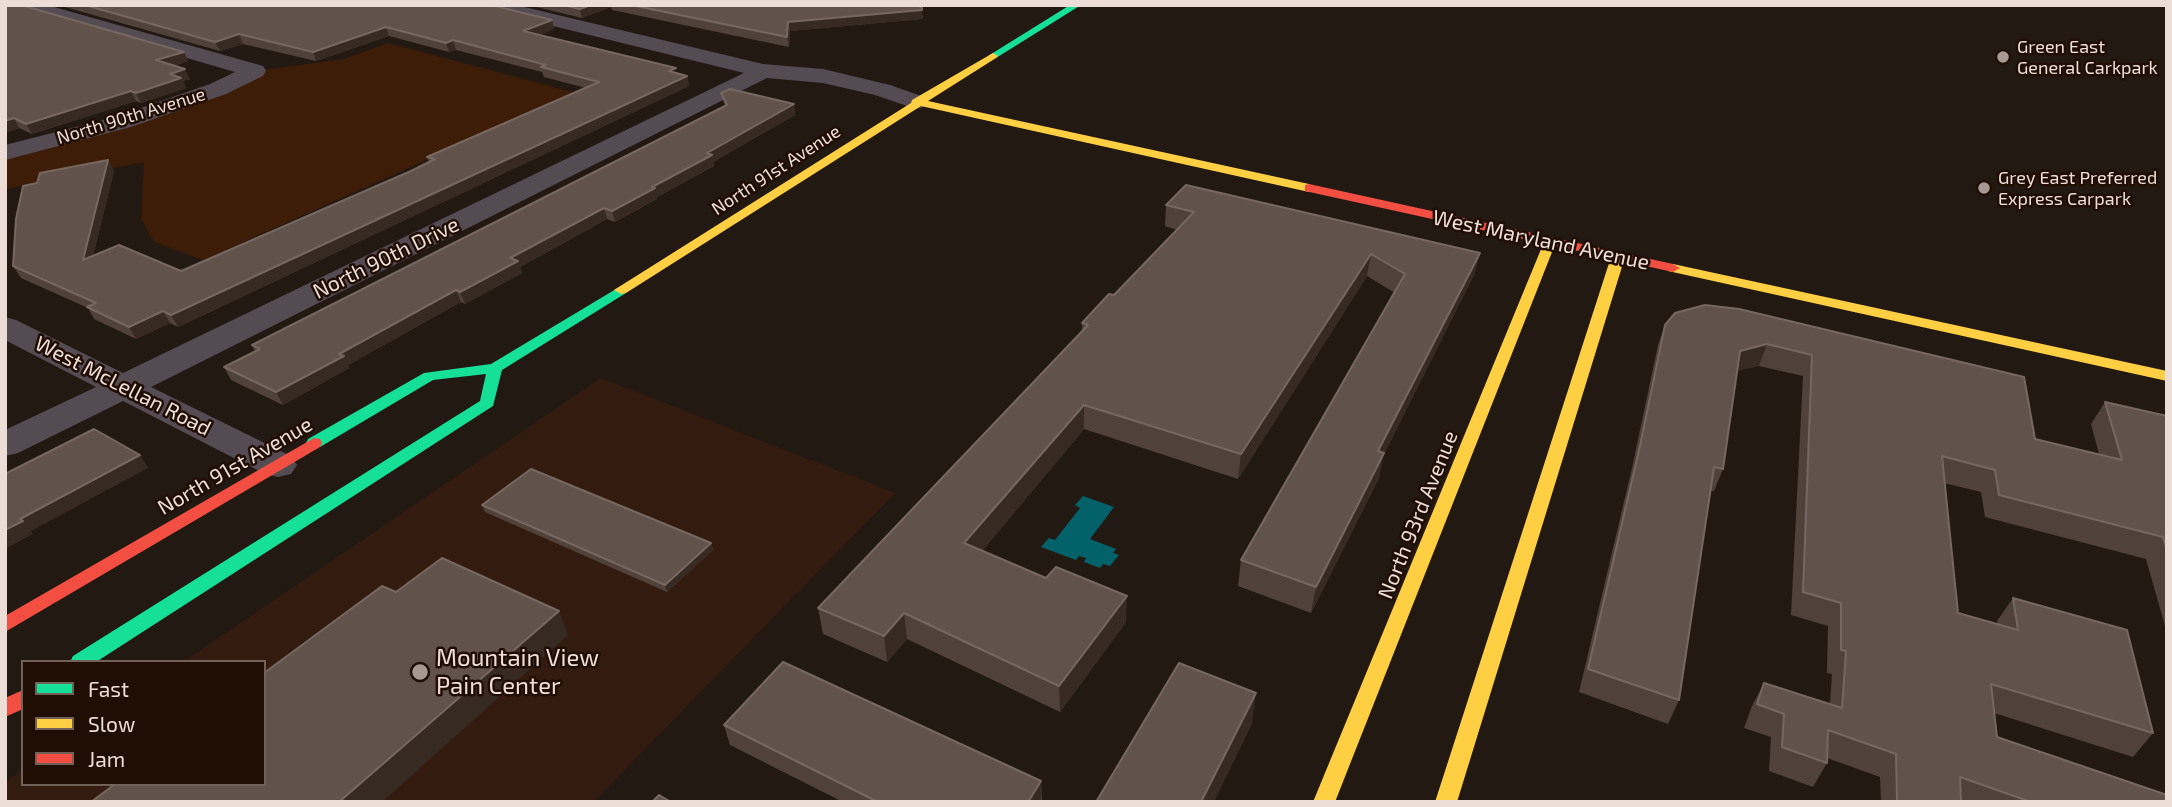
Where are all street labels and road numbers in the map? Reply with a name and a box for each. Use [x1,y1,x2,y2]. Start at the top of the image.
street label: North 90th Avenue [54,83,208,149]
street label: North 91st Avenue [708,120,844,220]
street label: West Maryland Avenue [1430,205,1652,275]
street label: North 90th Drive [309,212,463,304]
street label: West McLellan Road [31,331,215,441]
street label: North 91st Avenue [153,412,317,520]
street label: North 93rd Avenue [1373,427,1463,603]

